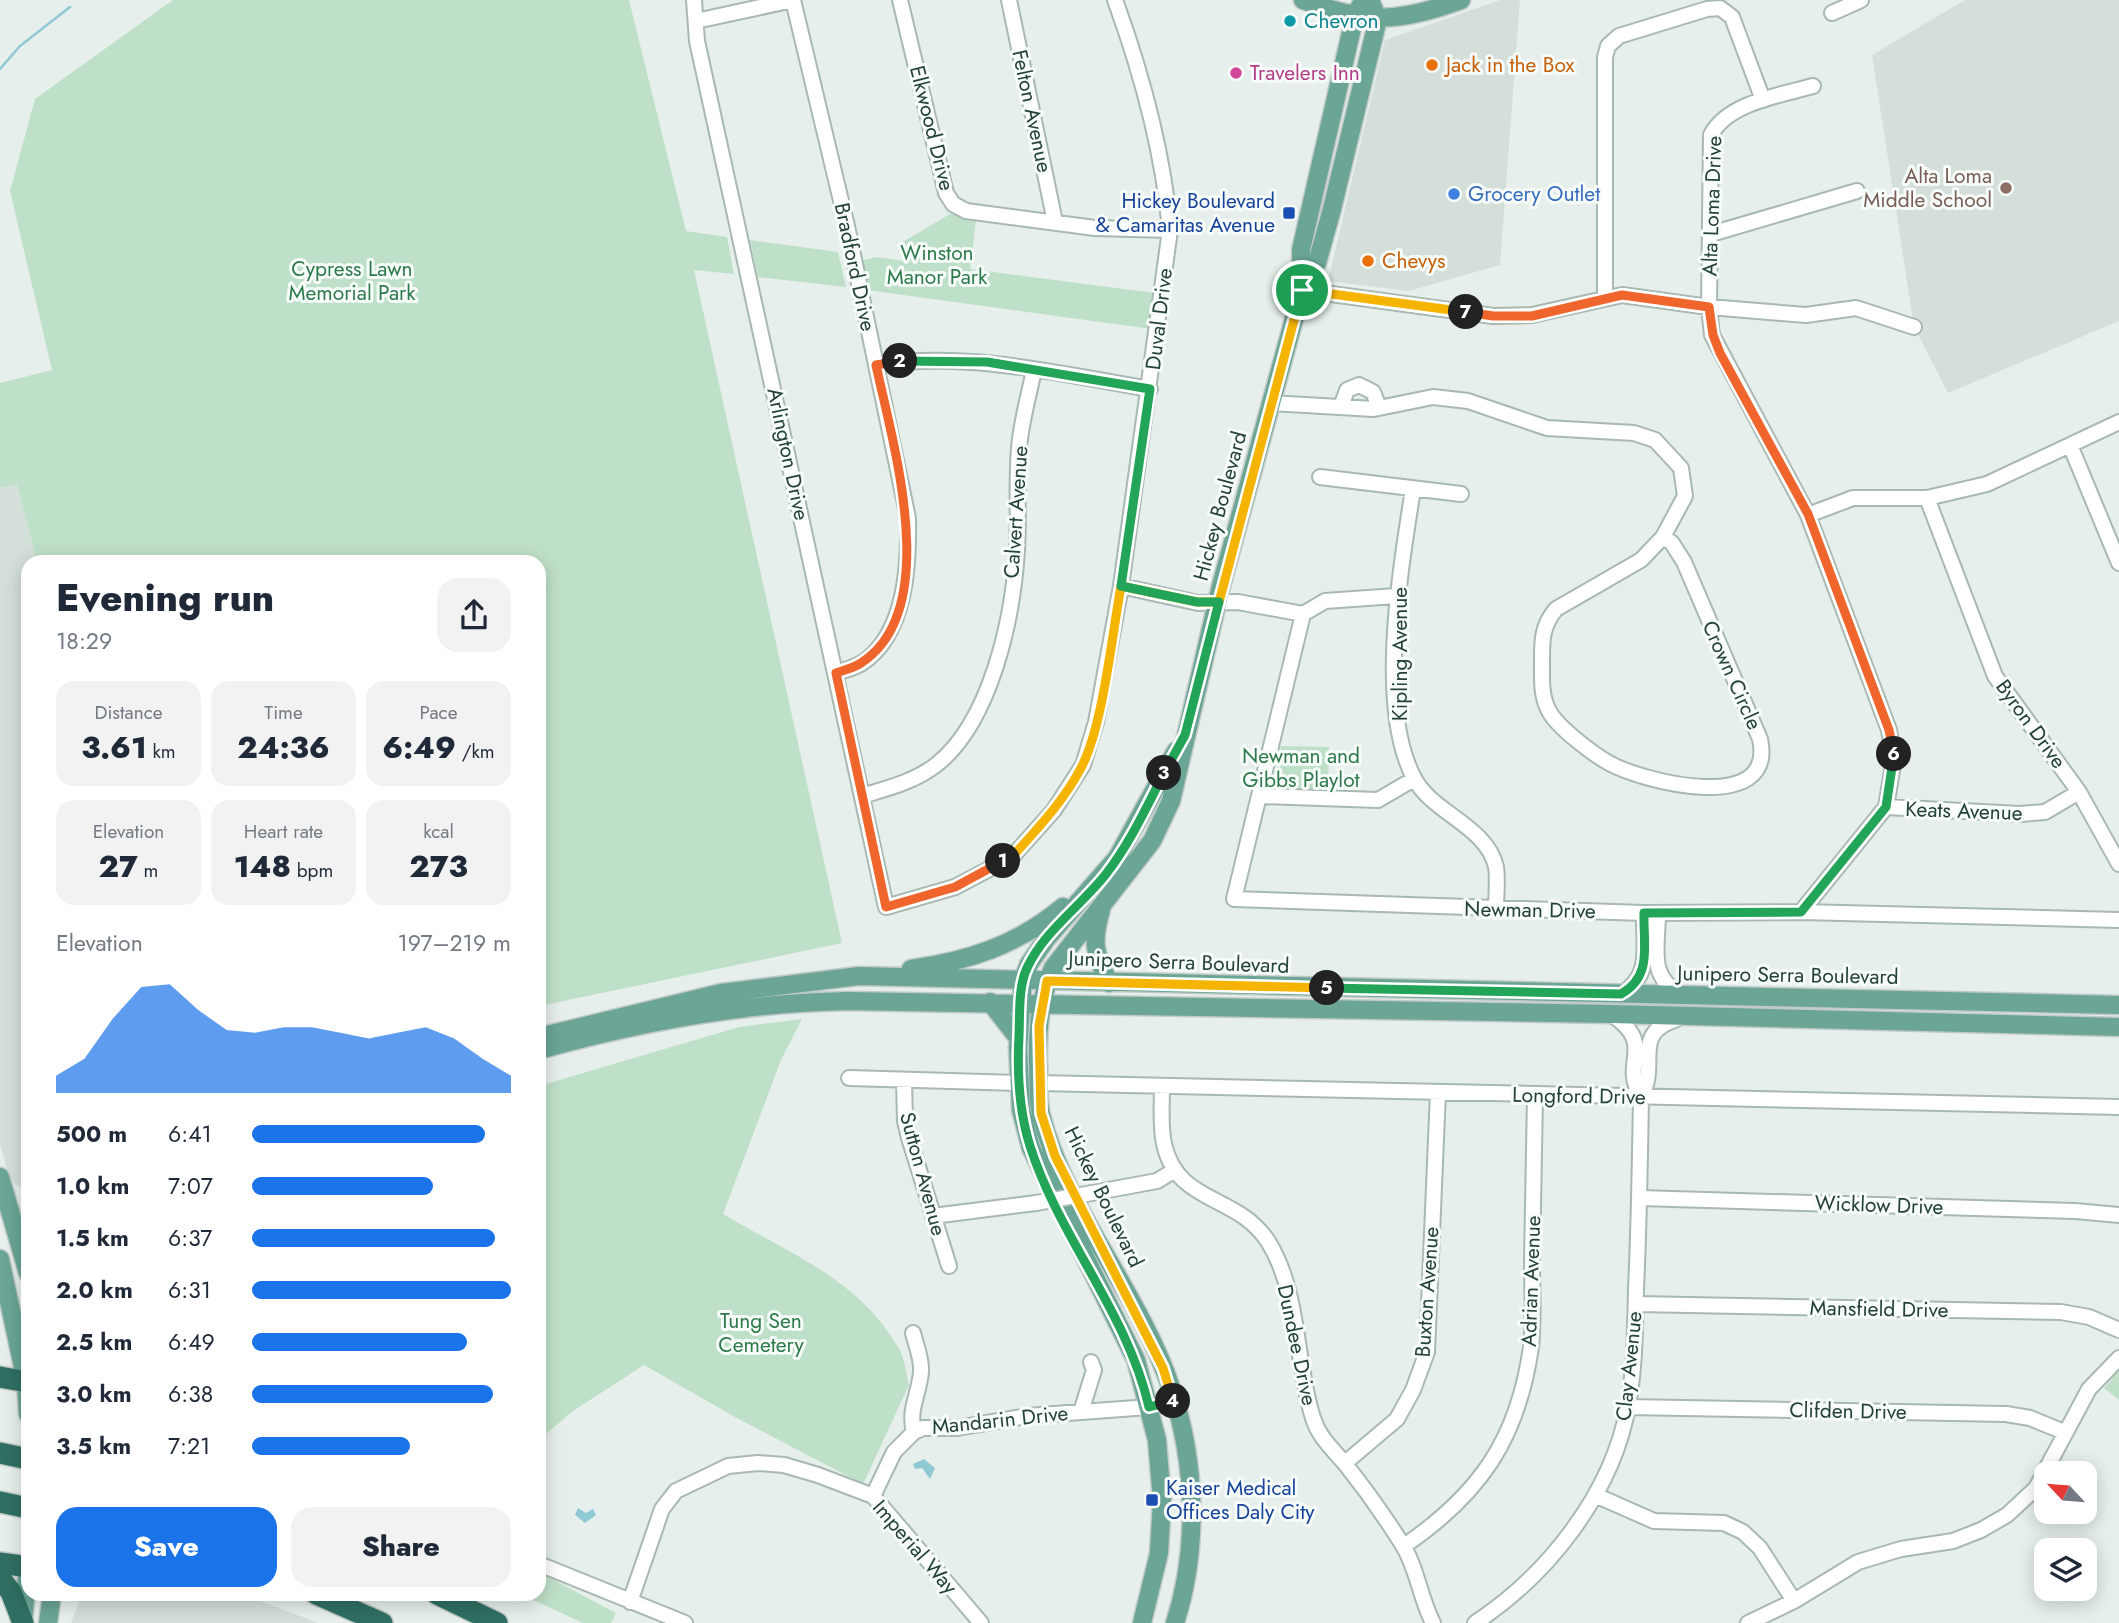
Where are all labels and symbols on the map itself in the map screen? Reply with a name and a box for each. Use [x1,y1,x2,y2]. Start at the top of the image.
place label: Chevron [1304,6,1379,36]
marker: Chevron [1282,13,1298,29]
street label: Felton Avenue [1004,47,1060,175]
place label: Jack in the Box [1443,50,1575,80]
marker: Jack in the Box [1424,57,1440,73]
place label: Travelers Inn [1250,58,1360,88]
street label: Elkwood Drive [902,62,962,194]
marker: Travelers Inn [1228,65,1244,81]
street label: Alta Loma Drive [1695,135,1729,277]
place label: Alta Loma Middle School [1863,161,1992,215]
place label: Grocery Outlet [1468,179,1600,209]
marker: Alta Loma Middle School [1998,180,2014,196]
place label: Hickey Boulevard & Camaritas Avenue [1096,186,1275,240]
marker: Grocery Outlet [1446,186,1462,202]
street label: Bradford Drive [827,200,883,334]
marker: Hickey Boulevard & Camaritas Avenue [1281,205,1297,221]
park label: Winston Manor Park [887,238,988,292]
place label: Chevys [1382,246,1445,276]
marker: Chevys [1360,253,1376,269]
park label: Cypress Lawn Memorial Park [289,254,416,308]
pin [1272,260,1332,320]
street label: Duval Drive [1138,266,1180,372]
pin: 7 [1448,294,1484,330]
pin: 2 [883,344,918,378]
street label: Arlington Drive [759,385,817,523]
street label: Hickey Boulevard [1186,428,1254,584]
street label: Calvert Avenue [996,444,1036,579]
street label: Kipling Avenue [1385,587,1415,721]
street label: Crown Circle [1695,616,1769,734]
street label: Byron Drive [1988,673,2074,775]
pin: 6 [1876,736,1912,772]
park label: Newman and Gibbs Playlot [1242,741,1360,795]
pin: 3 [1146,756,1182,790]
street label: Keats Avenue [1905,794,2023,828]
pin: 1 [986,844,1020,878]
street label: Newman Drive [1464,894,1596,926]
street label: Junipero Serra Boulevard [1065,943,1290,981]
street label: Junipero Serra Boulevard [1674,958,1899,992]
pin: 5 [1310,970,1344,1006]
street label: Longford Drive [1512,1080,1646,1112]
street label: Sutton Avenue [892,1109,954,1239]
street label: Hickey Boulevard [1057,1121,1151,1273]
street label: Wicklow Drive [1814,1188,1944,1222]
street label: Adrian Avenue [1514,1215,1548,1347]
street label: Buxton Avenue [1407,1226,1447,1358]
street label: Dundee Drive [1270,1282,1324,1408]
street label: Mansfield Drive [1809,1293,1949,1325]
park label: Tung Sen Cemetery [718,1306,804,1360]
street label: Clay Avenue [1608,1309,1650,1422]
pin: 4 [1156,1384,1190,1418]
street label: Clifden Drive [1789,1395,1907,1427]
street label: Mandarin Drive [930,1398,1070,1442]
north arrow [2034,1461,2096,1524]
place label: Kaiser Medical Offices Daly City [1166,1473,1315,1527]
marker: Kaiser Medical Offices Daly City [1144,1492,1160,1508]
street label: Imperial Way [866,1493,965,1601]

